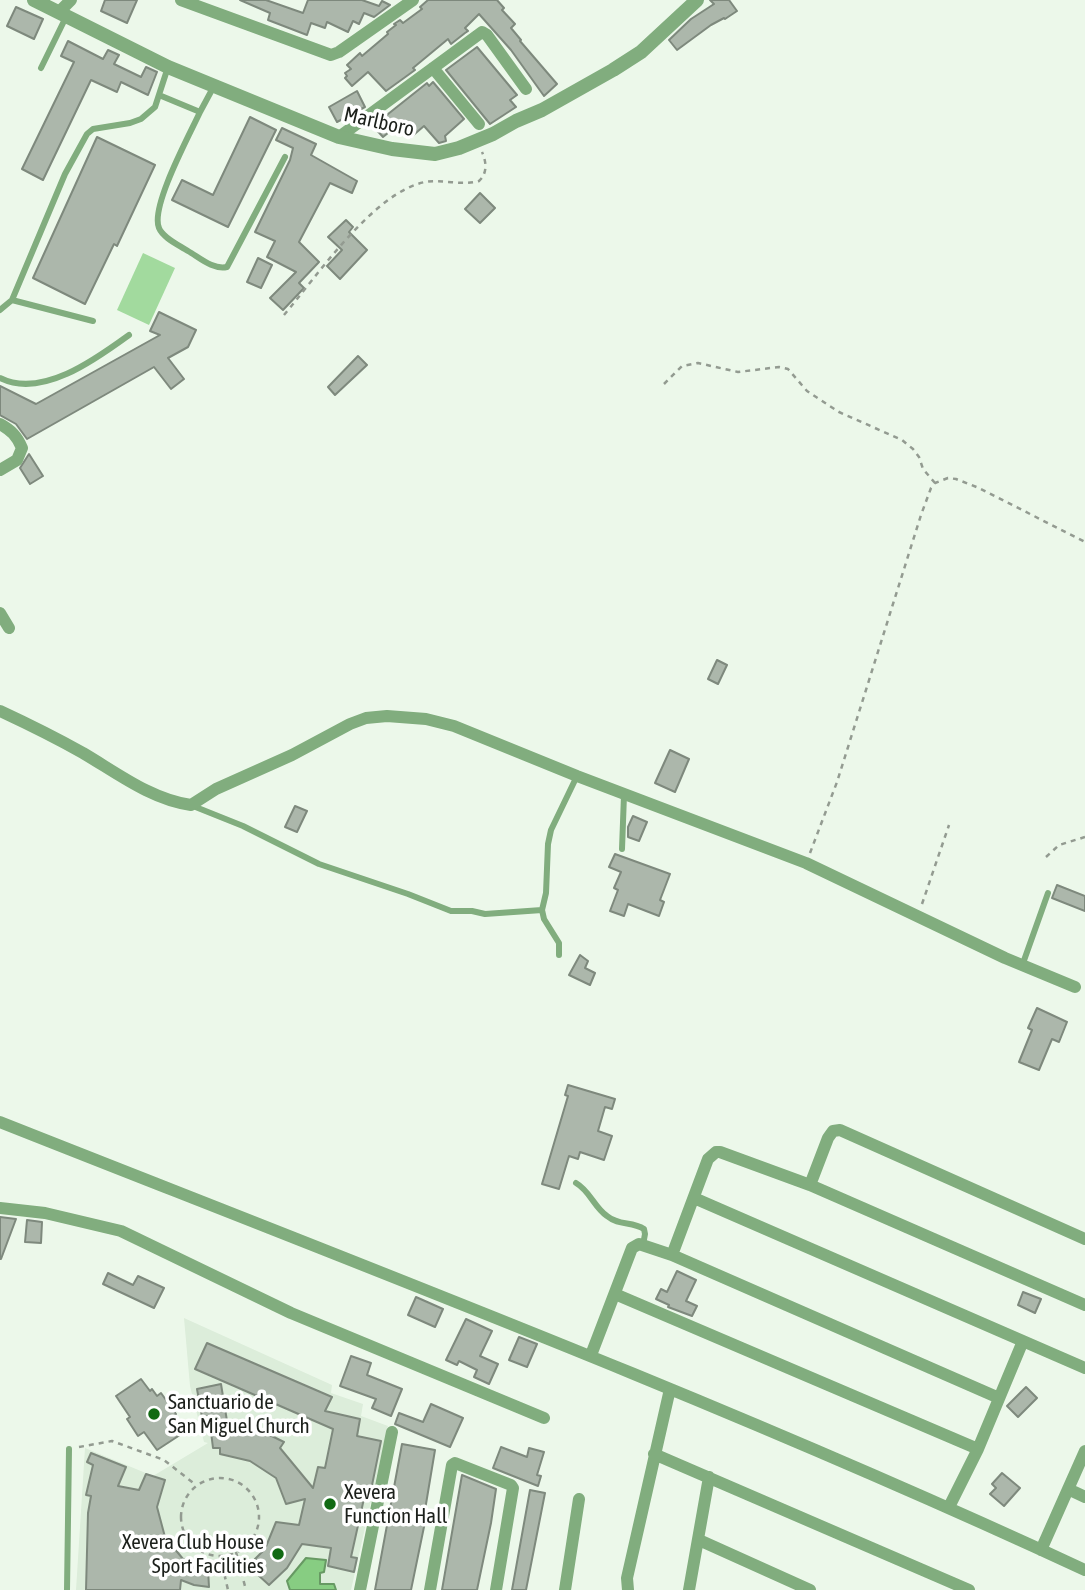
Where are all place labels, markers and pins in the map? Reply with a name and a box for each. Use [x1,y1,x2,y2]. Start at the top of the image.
place label: Sanctuario de San Miguel Church [168,1389,310,1439]
marker: Sanctuario de San Miguel Church [146,1406,162,1422]
place label: Xevera Function Hall [344,1479,447,1529]
marker: Xevera Function Hall [322,1496,338,1512]
place label: Xevera Club House Sport Facilities [122,1529,264,1579]
marker: Xevera Club House Sport Facilities [270,1546,286,1562]

